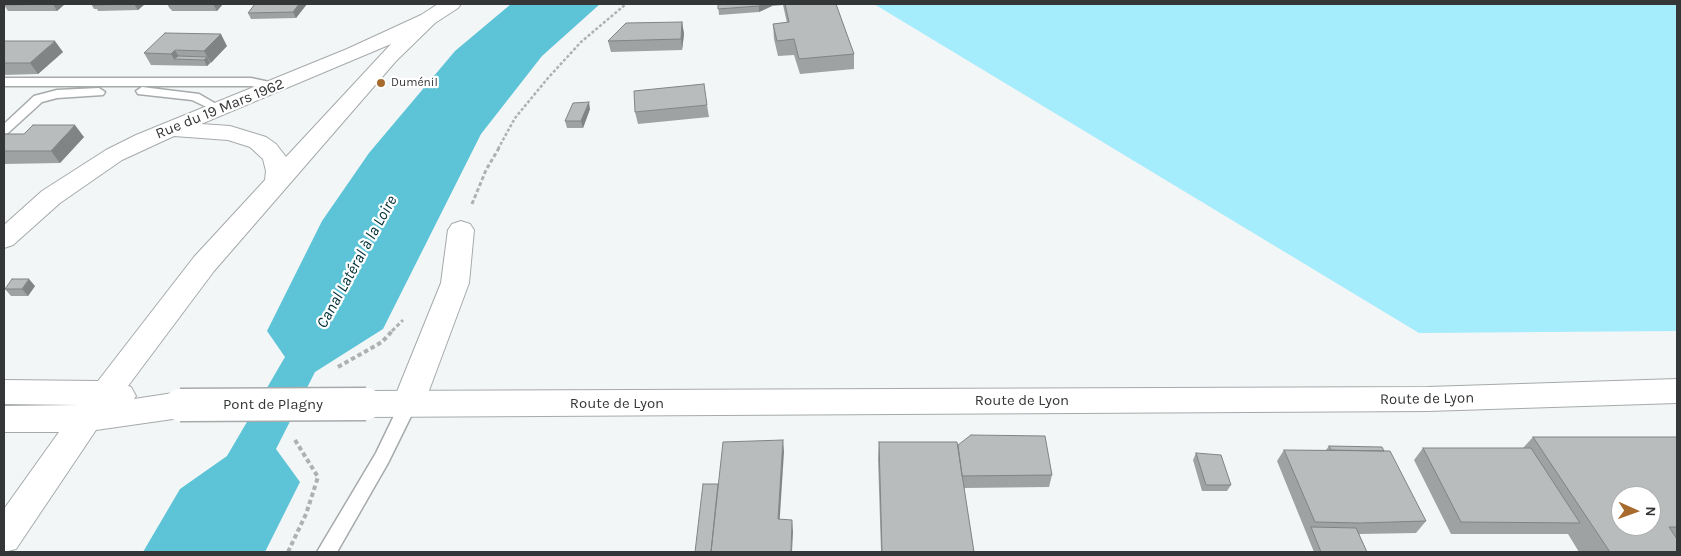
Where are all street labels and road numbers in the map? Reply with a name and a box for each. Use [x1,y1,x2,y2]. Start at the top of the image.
street label: Rue du 19 Mars 1962 [153,75,287,143]
street label: Route de Lyon [1380,389,1474,409]
street label: Route de Lyon [975,392,1069,410]
street label: Route de Lyon [570,395,664,413]
street label: Pont de Plagny [223,396,323,414]

